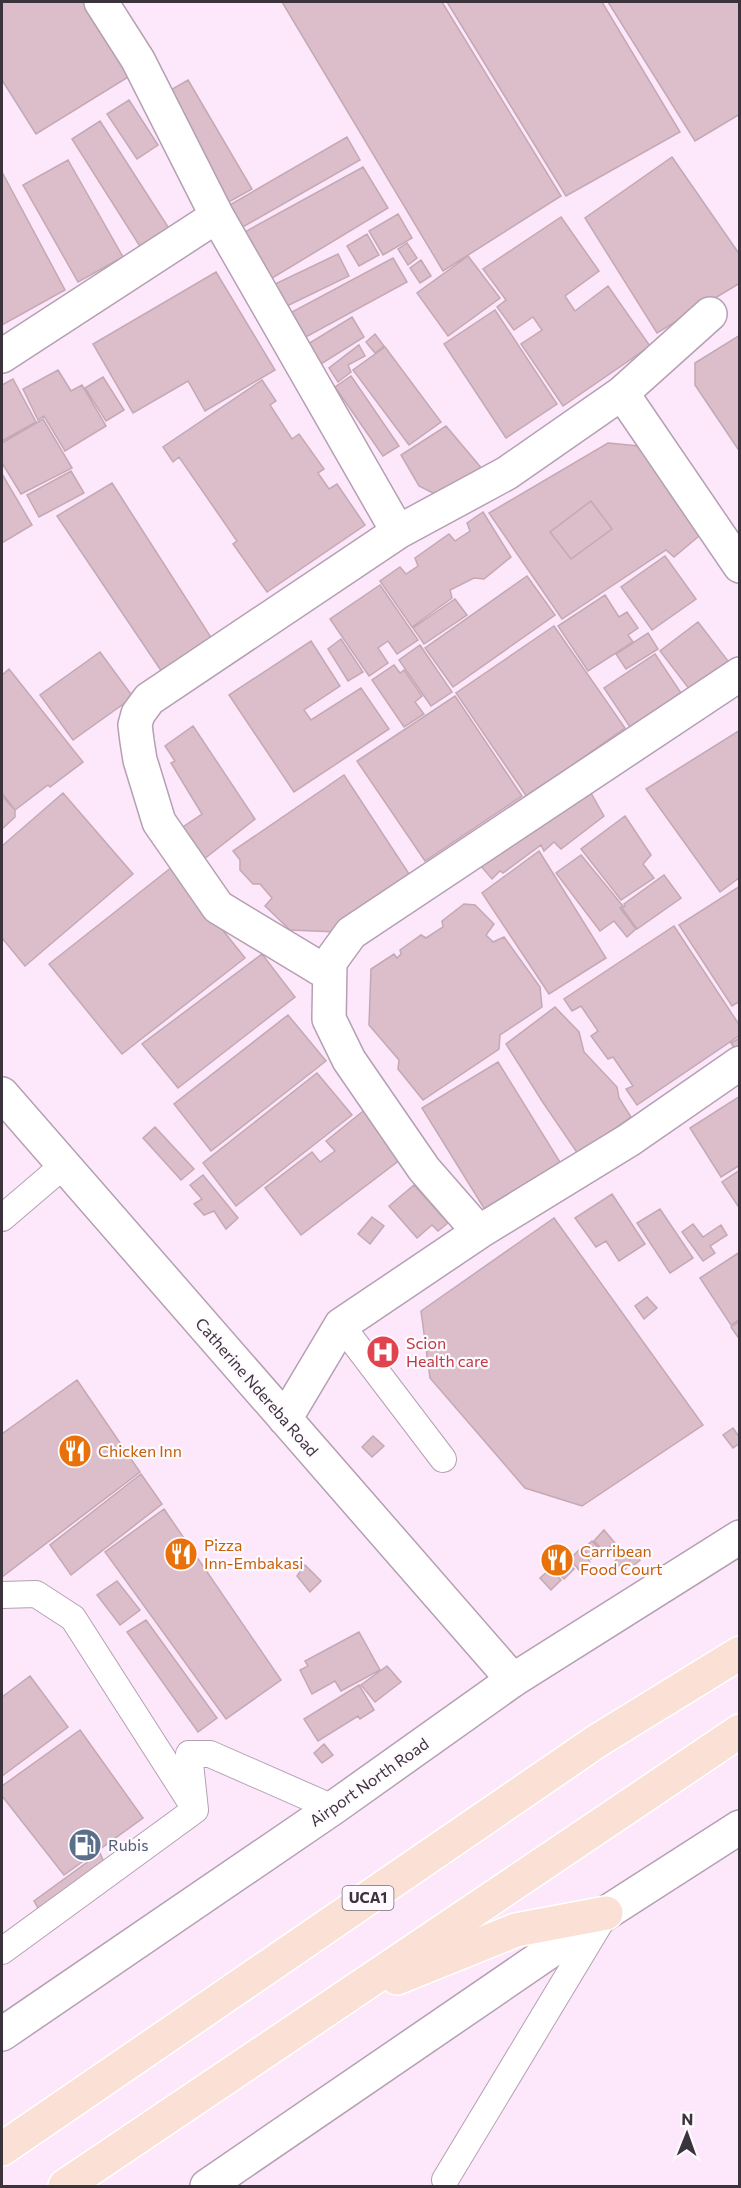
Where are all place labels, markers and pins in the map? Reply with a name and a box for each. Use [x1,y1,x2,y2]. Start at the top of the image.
place label: Scion Health care [406,1333,489,1370]
hospital icon: Scion Health care [365,1334,401,1370]
restaurant icon: Chicken Inn [57,1433,93,1469]
place label: Chicken Inn [98,1441,182,1460]
place label: Pizza Inn-Embakasi [204,1535,303,1572]
restaurant icon: Pizza Inn-Embakasi [163,1536,199,1572]
place label: Carribean Food Court [580,1541,663,1578]
restaurant icon: Carribean Food Court [539,1542,575,1578]
fuel station icon: Rubis [67,1827,103,1863]
place label: Rubis [108,1835,148,1854]

